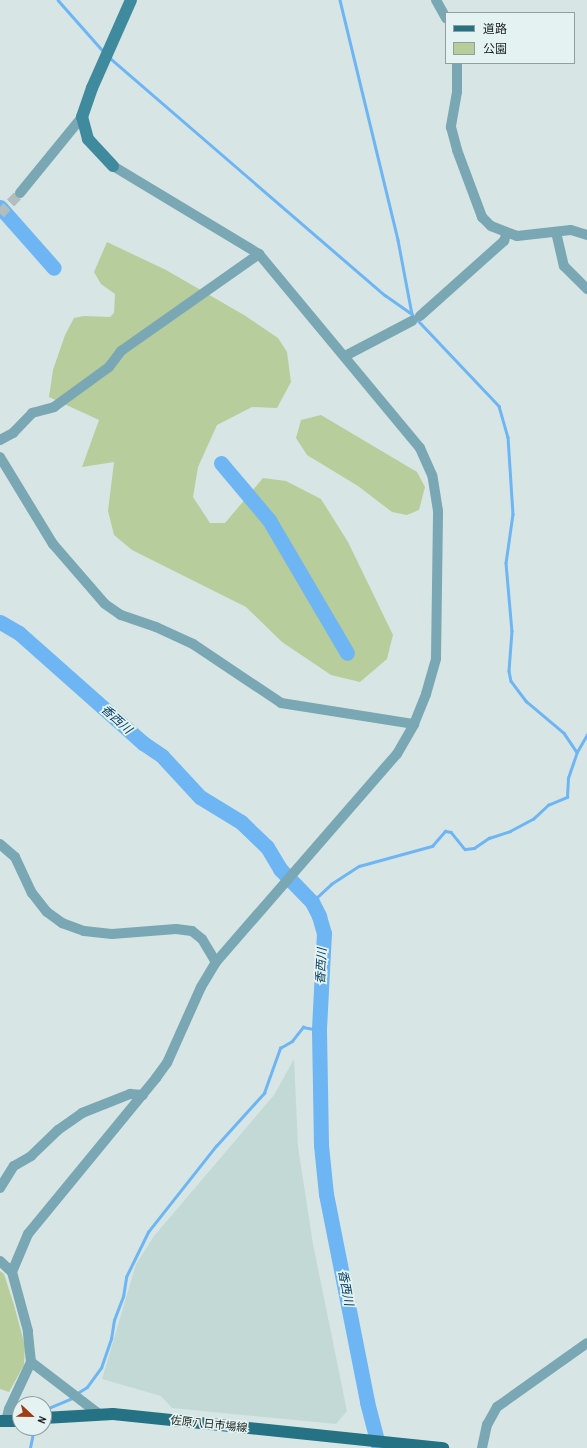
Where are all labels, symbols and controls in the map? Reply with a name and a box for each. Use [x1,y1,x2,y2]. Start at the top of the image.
legend [445,12,575,64]
text: 道路 [483,21,507,37]
text: 公園 [483,41,507,57]
water label: 香西川 [98,703,134,737]
water label: 香西川 [314,948,330,984]
water label: 香西川 [334,1269,356,1307]
north arrow [12,1396,52,1436]
street label: 佐原八日市場線 [170,1413,248,1435]
text: N [34,1414,50,1426]

